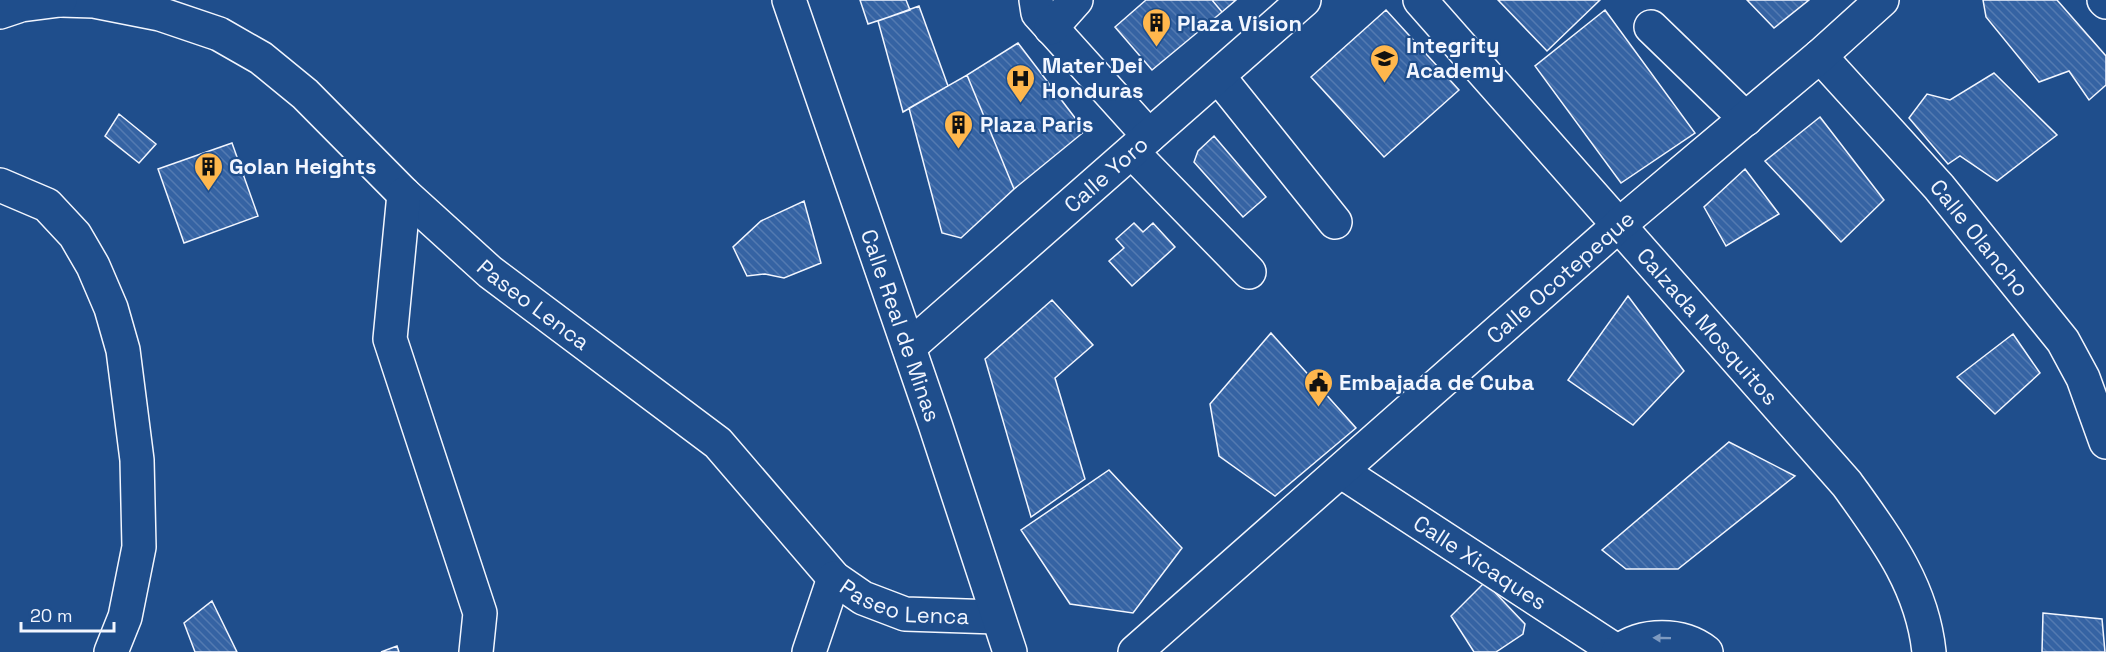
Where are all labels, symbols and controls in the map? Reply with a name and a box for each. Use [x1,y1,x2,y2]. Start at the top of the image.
building icon: Plaza Vision [1140,7,1172,49]
place label: Plaza Vision [1177,9,1302,37]
place label: Integrity Academy [1406,31,1504,84]
school or university icon: Integrity Academy [1369,42,1401,84]
place label: Mater Dei Honduras [1042,51,1144,104]
hospital icon: Mater Dei Honduras [1005,62,1037,104]
building icon: Plaza Paris [943,108,975,150]
place label: Plaza Paris [980,110,1093,138]
street label: Calle Yoro [1058,130,1154,218]
building icon: Golan Heights [192,150,224,192]
place label: Golan Heights [229,152,377,180]
street label: Calle Olancho [1924,173,2035,302]
street label: Calle Ocotepeque [1480,204,1640,350]
street label: Calle Real de Minas [855,225,947,425]
street label: Calzada Mosquitos [1631,242,1785,411]
street label: Paseo Lenca [471,253,596,356]
public building icon: Embajada de Cuba [1302,366,1334,408]
place label: Embajada de Cuba [1339,368,1535,396]
street label: Calle Xicaques [1408,508,1552,616]
street label: Paseo Lenca [835,572,970,630]
scale bar [21,595,114,633]
text: 20 m [30,604,73,627]
one-way arrow [1652,633,1671,643]

